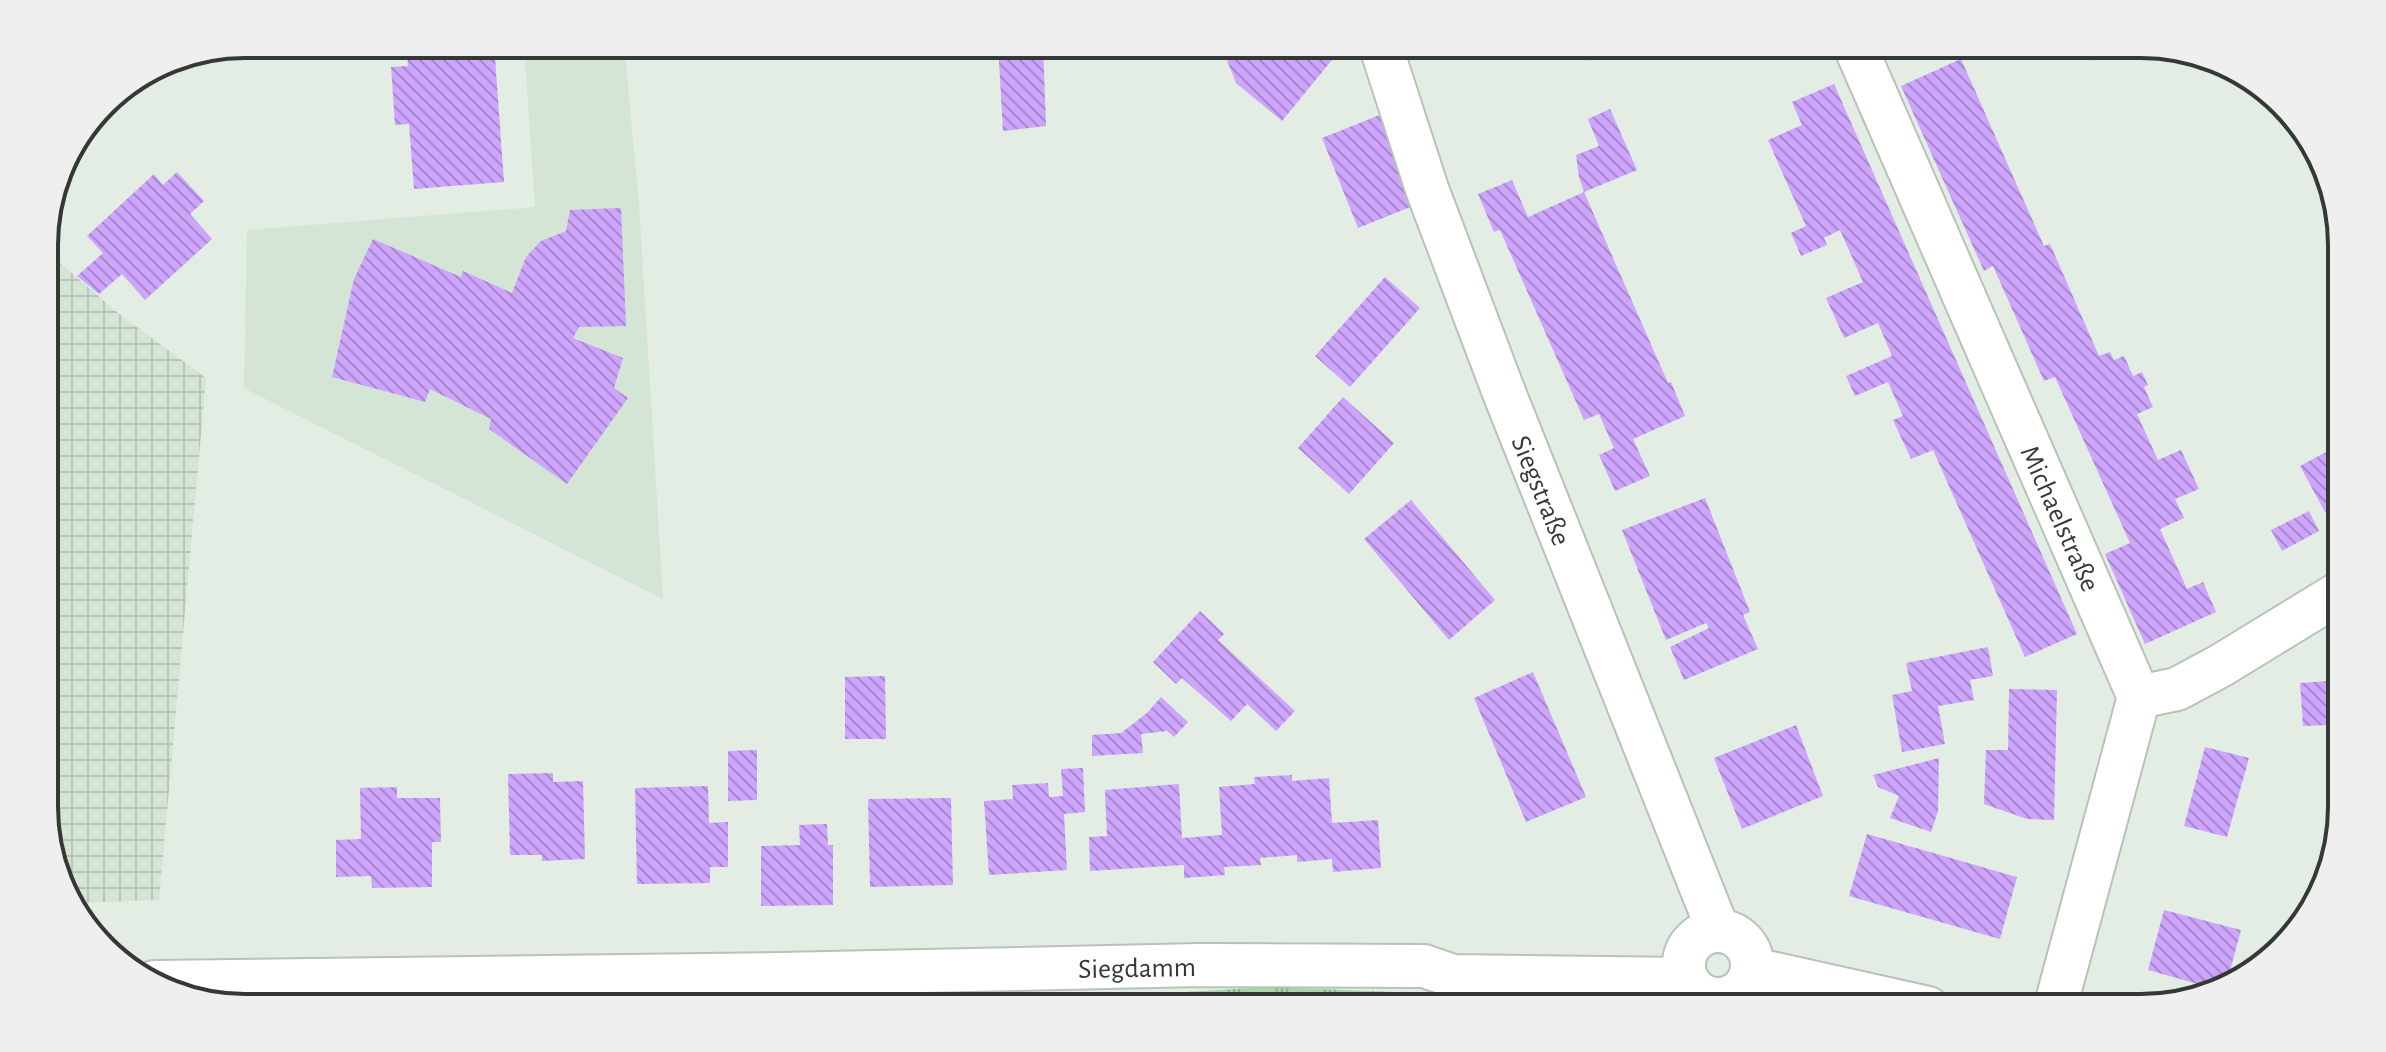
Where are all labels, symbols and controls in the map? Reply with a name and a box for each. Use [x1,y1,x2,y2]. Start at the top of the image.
street label: Siegstraße [1505,432,1575,550]
street label: Michaelstraße [2015,442,2104,596]
street label: Siegdamm [1078,954,1196,984]

